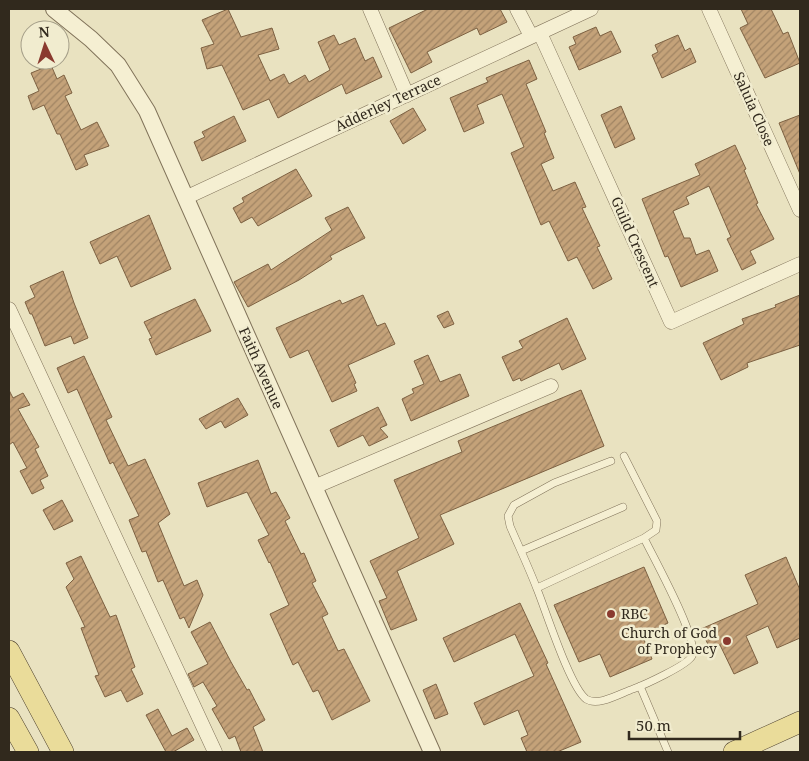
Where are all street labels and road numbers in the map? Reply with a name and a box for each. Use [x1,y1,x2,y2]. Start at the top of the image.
street label: Saluia Close [730,69,779,149]
street label: Adderley Terrace [332,70,444,135]
street label: Guild Crescent [607,193,664,290]
street label: Faith Avenue [235,324,288,412]

